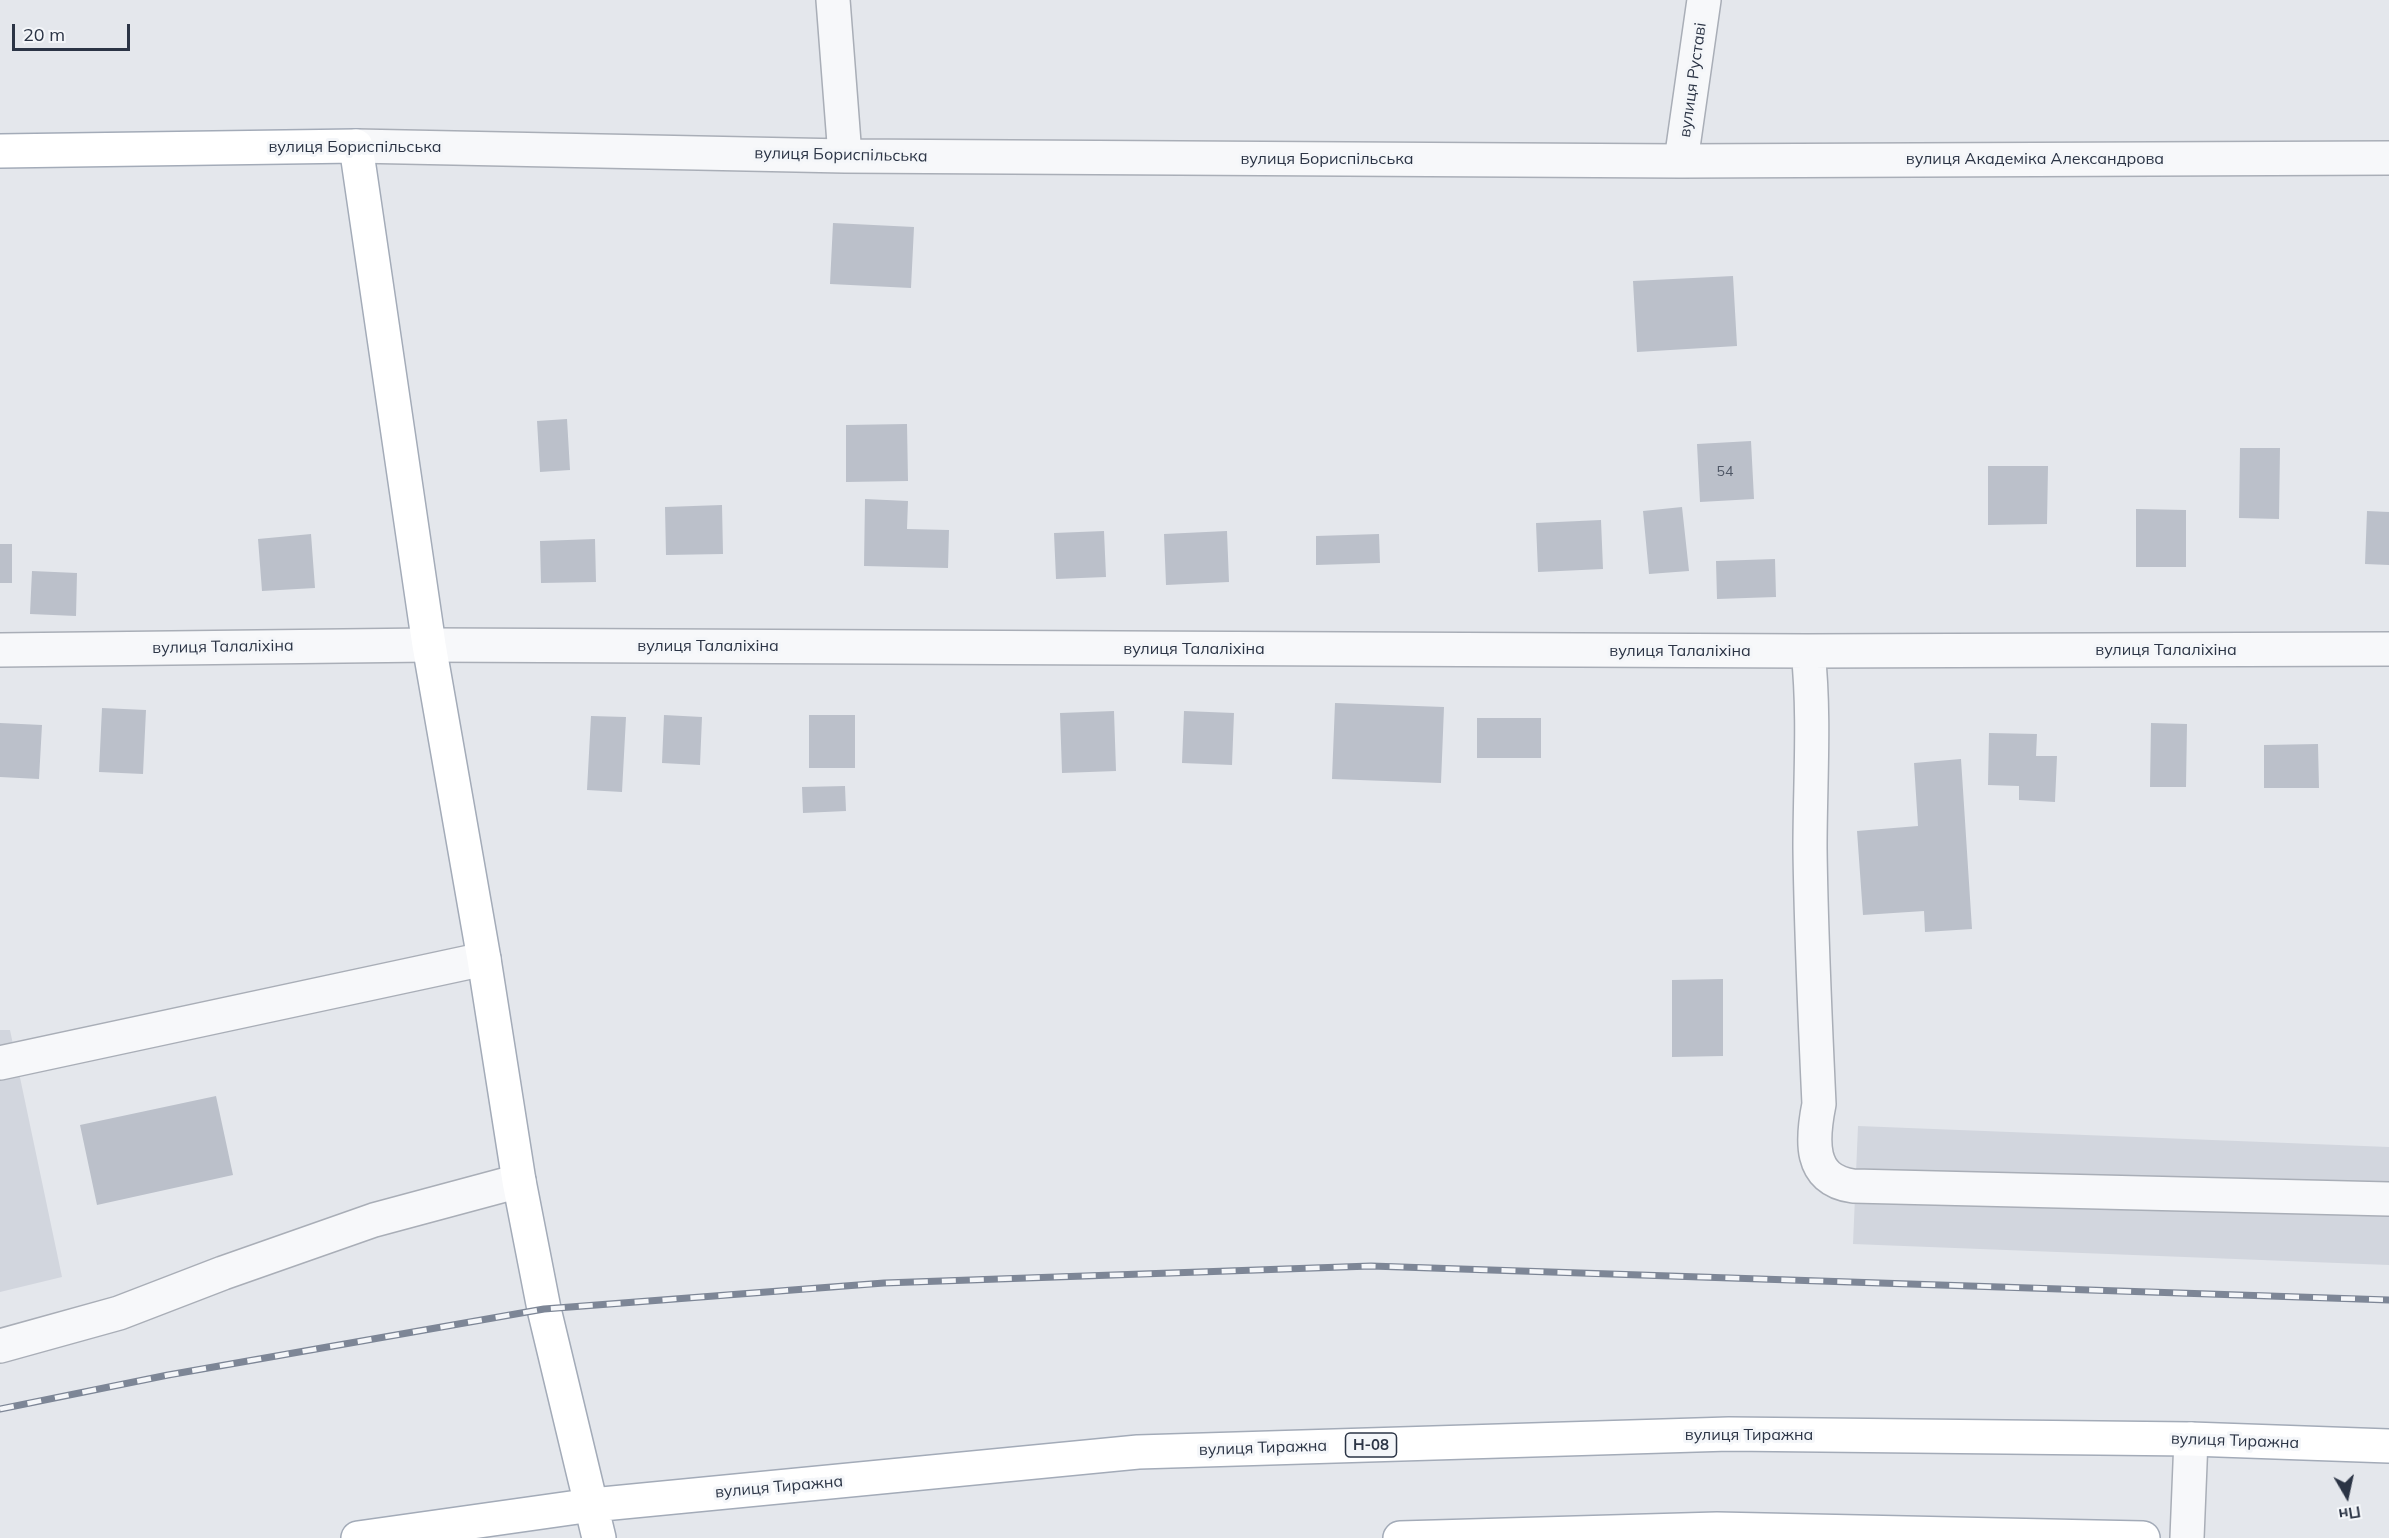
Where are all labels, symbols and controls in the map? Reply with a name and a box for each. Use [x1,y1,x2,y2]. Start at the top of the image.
scale bar [15,12,134,50]
street label: вулиця Руставі [1675,21,1711,139]
text: 20 m [23,23,65,46]
street label: вулиця Бориспільська [268,137,442,157]
street label: вулиця Бориспільська [754,144,928,166]
street label: вулиця Бориспільська [1240,149,1414,169]
street label: вулиця Академіка Александрова [1906,149,2164,169]
house number: 54 [1717,464,1733,480]
street label: вулиця Талаліхіна [152,636,294,658]
street label: вулиця Талаліхіна [637,636,779,656]
street label: вулиця Талаліхіна [1123,639,1265,659]
street label: вулиця Талаліхіна [2095,640,2237,660]
street label: вулиця Талаліхіна [1609,641,1751,661]
street label: вулиця Тиражна [1685,1425,1813,1445]
street label: вулиця Тиражна [2170,1429,2300,1453]
road number: Н-08 [1346,1433,1396,1457]
street label: вулиця Тиражна [1198,1436,1328,1460]
north arrow [2317,1466,2377,1526]
street label: вулиця Тиражна [714,1472,844,1502]
text: Пн [2337,1502,2362,1525]

